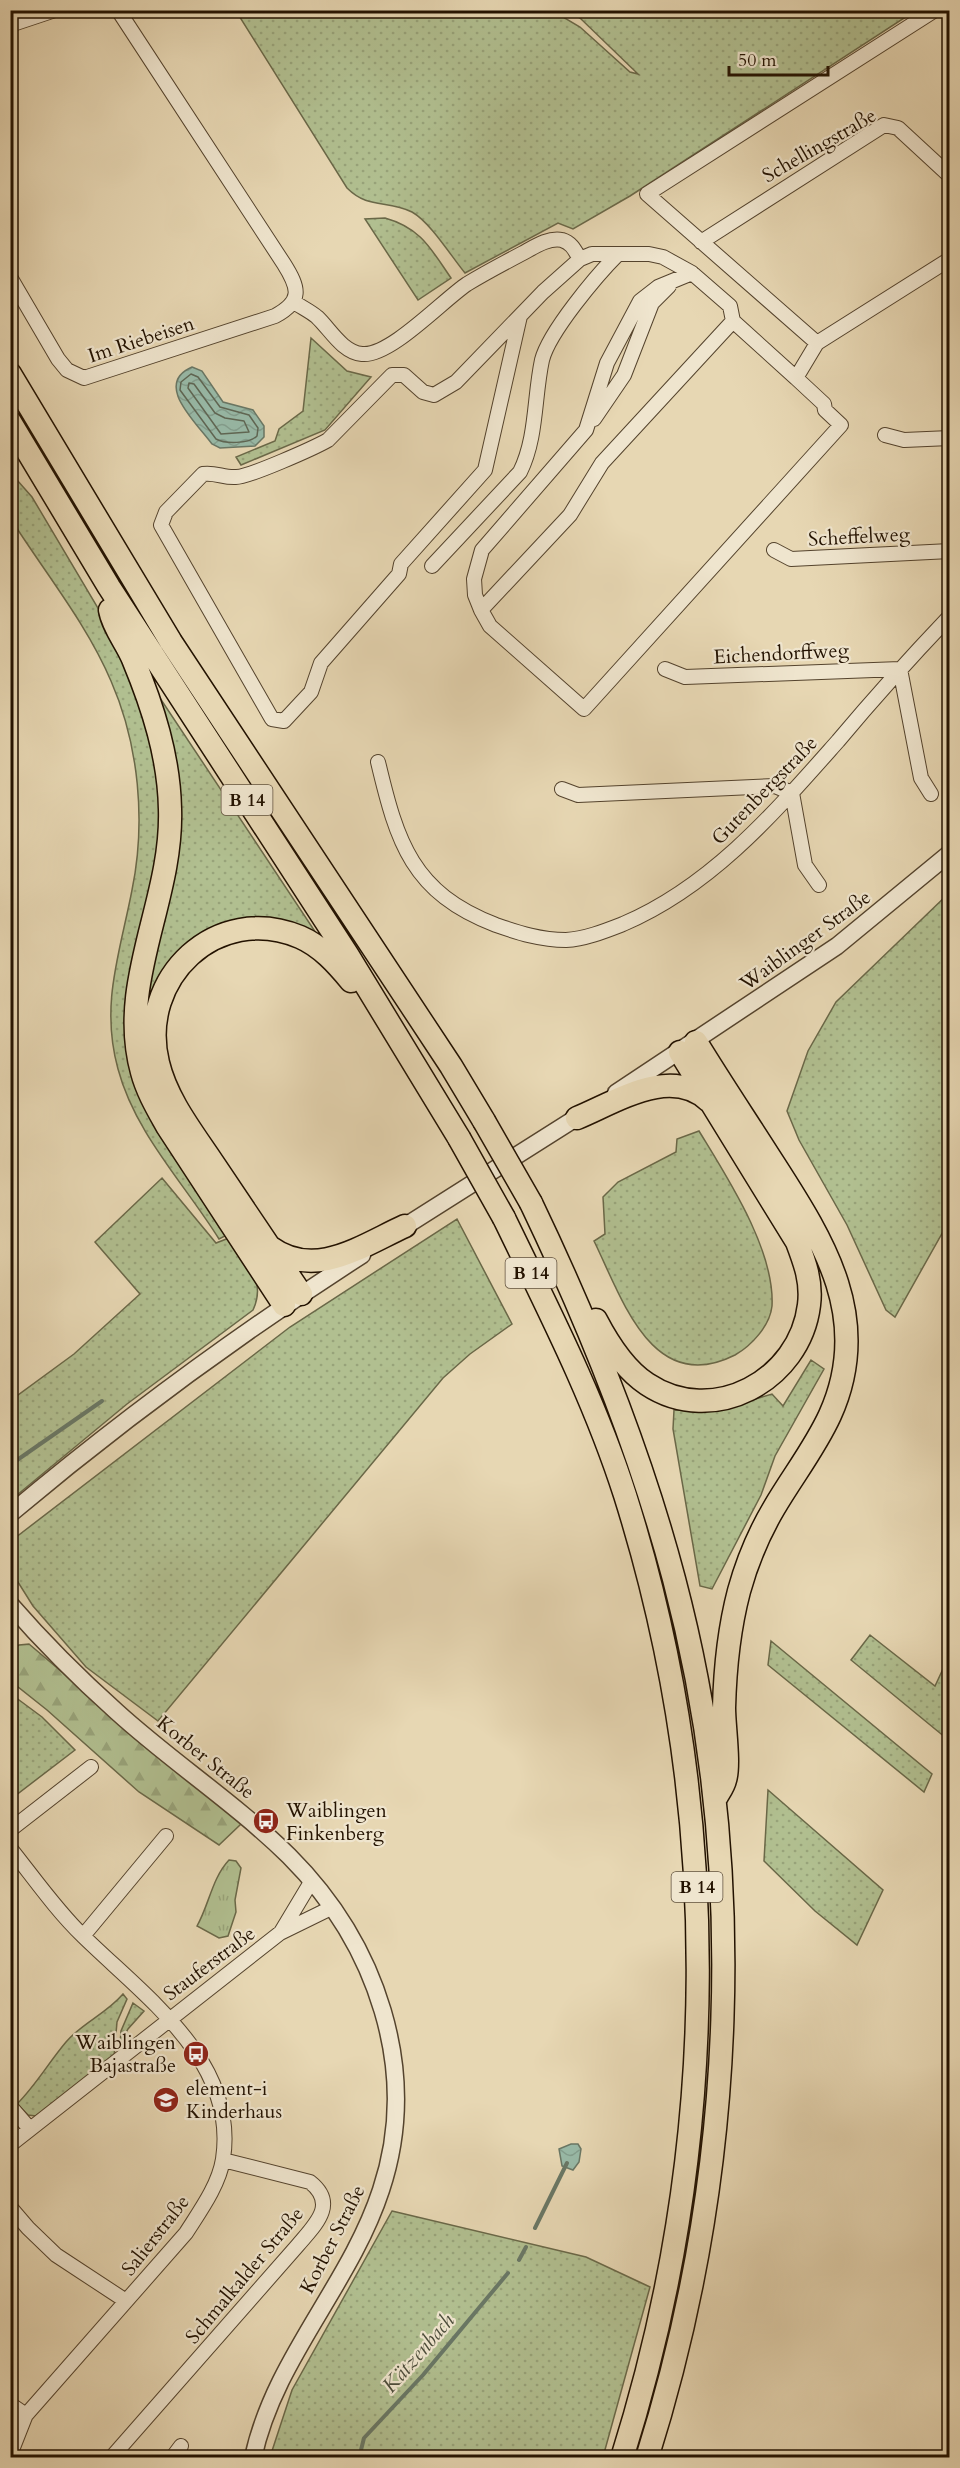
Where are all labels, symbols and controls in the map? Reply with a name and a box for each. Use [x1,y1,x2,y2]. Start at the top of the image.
scale bar [729,39,828,77]
text: 50 m [738,48,777,73]
street label: Schellingstraße [757,102,881,189]
street label: Im Riebeisen [85,309,198,369]
street label: Scheffelweg [808,520,911,553]
street label: Eichendorffweg [713,636,850,671]
street label: Gutenbergstraße [705,730,823,851]
road number: B 14 [222,785,272,815]
street label: Waiblinger Straße [734,884,876,998]
road number: B 14 [506,1258,556,1288]
street label: Korber Straße [151,1710,260,1805]
place label: Waiblingen Finkenberg [285,1797,387,1847]
bus stop icon: Waiblingen Finkenberg [251,1806,281,1836]
road number: B 14 [672,1872,722,1902]
street label: Stauferstraße [158,1920,261,2007]
place label: Waiblingen Bajastraße [74,2029,177,2079]
bus stop icon: Waiblingen Bajastraße [181,2039,211,2069]
place label: element-i Kinderhaus [186,2075,282,2125]
school or university icon: element-i Kinderhaus [151,2085,181,2115]
street label: Korber Straße [293,2180,371,2298]
street label: Salierstraße [115,2189,195,2281]
street label: Schmalkalder Straße [179,2201,310,2349]
water label: Kätzenbach [376,2307,461,2399]

